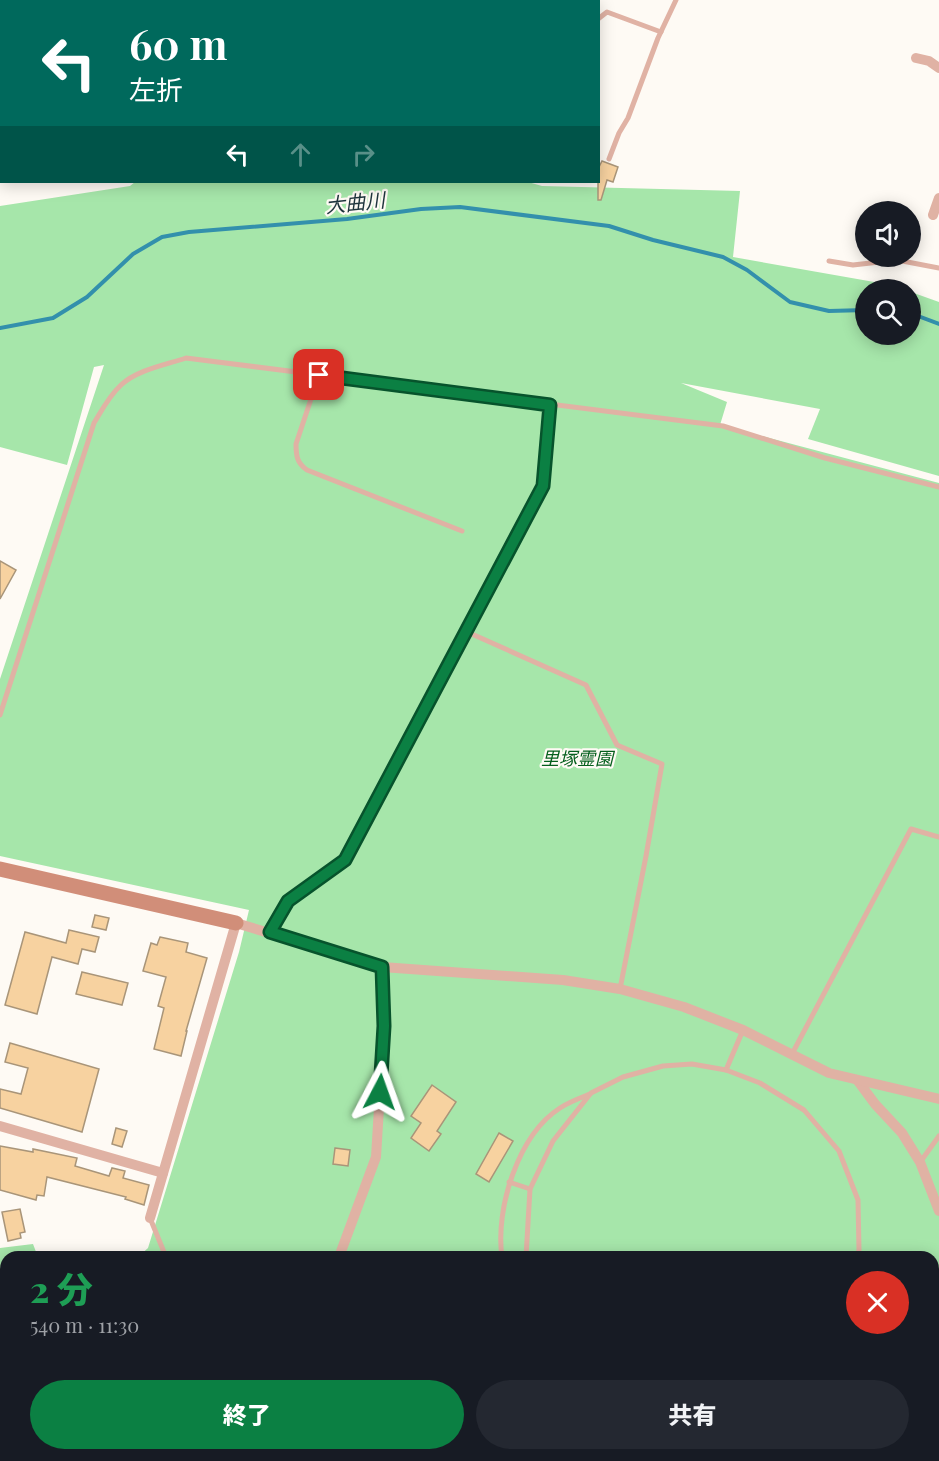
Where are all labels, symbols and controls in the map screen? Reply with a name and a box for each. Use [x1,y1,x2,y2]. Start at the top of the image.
text: 60 m [129,15,227,71]
icon: left [30,24,108,102]
text: 左折 [129,71,183,107]
icon: left [221,138,254,171]
icon: ahead [284,138,317,171]
icon: right [347,138,380,171]
water label: 大曲川 [324,185,388,218]
map controls [855,201,921,345]
button: sound [855,201,921,267]
button: search [855,279,921,345]
pin [293,349,344,400]
icon: arrive [302,358,335,391]
park label: 里塚霊園 [541,746,616,770]
position arrow [348,1060,412,1124]
text: 2 分 [30,1264,93,1312]
button: close [846,1271,909,1334]
text: 540 m · 11:30 [30,1311,139,1338]
button: 終了 [30,1380,464,1449]
button: 共有 [476,1380,909,1449]

